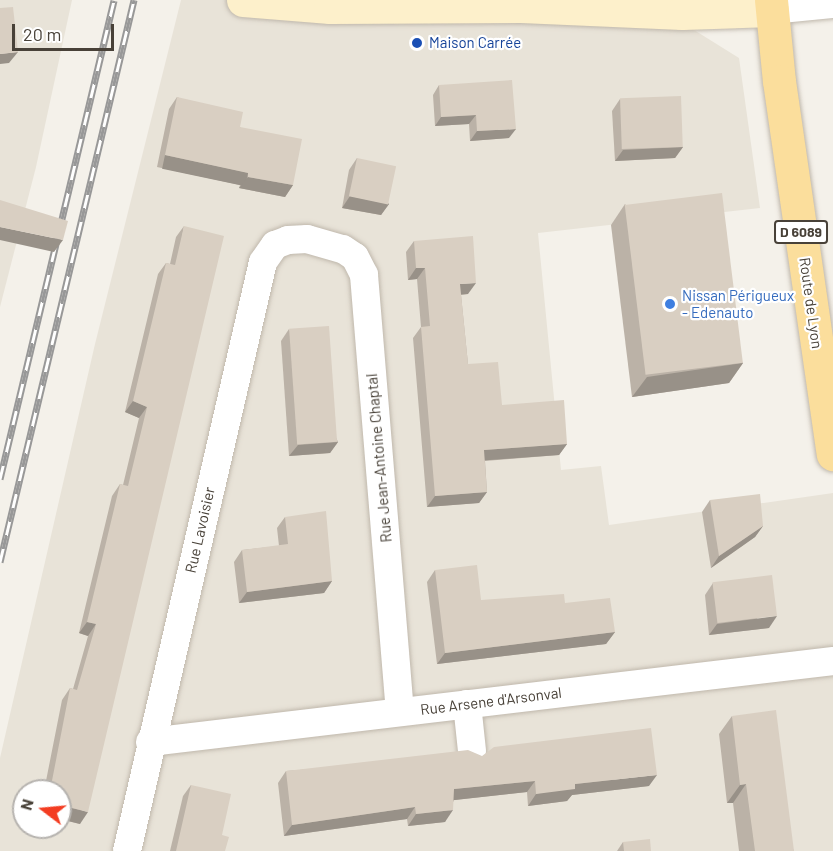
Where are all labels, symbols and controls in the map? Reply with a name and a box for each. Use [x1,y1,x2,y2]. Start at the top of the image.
scale bar [15,12,117,50]
text: 20 m [23,23,61,45]
place label: Maison Carrée [429,34,521,52]
marker: Maison Carrée [410,36,424,50]
road number: D 6089 [774,221,828,243]
street label: Route de Lyon [796,256,826,350]
place label: Nissan Périgueux - Edenauto [682,286,794,321]
marker: Nissan Périgueux - Edenauto [663,297,677,311]
street label: Rue Jean-Antoine Chaptal [363,373,395,543]
street label: Rue Lavoisier [181,485,219,575]
street label: Rue Arsene d'Arsonval [419,683,563,719]
north arrow [12,779,72,839]
text: N [16,797,37,812]

